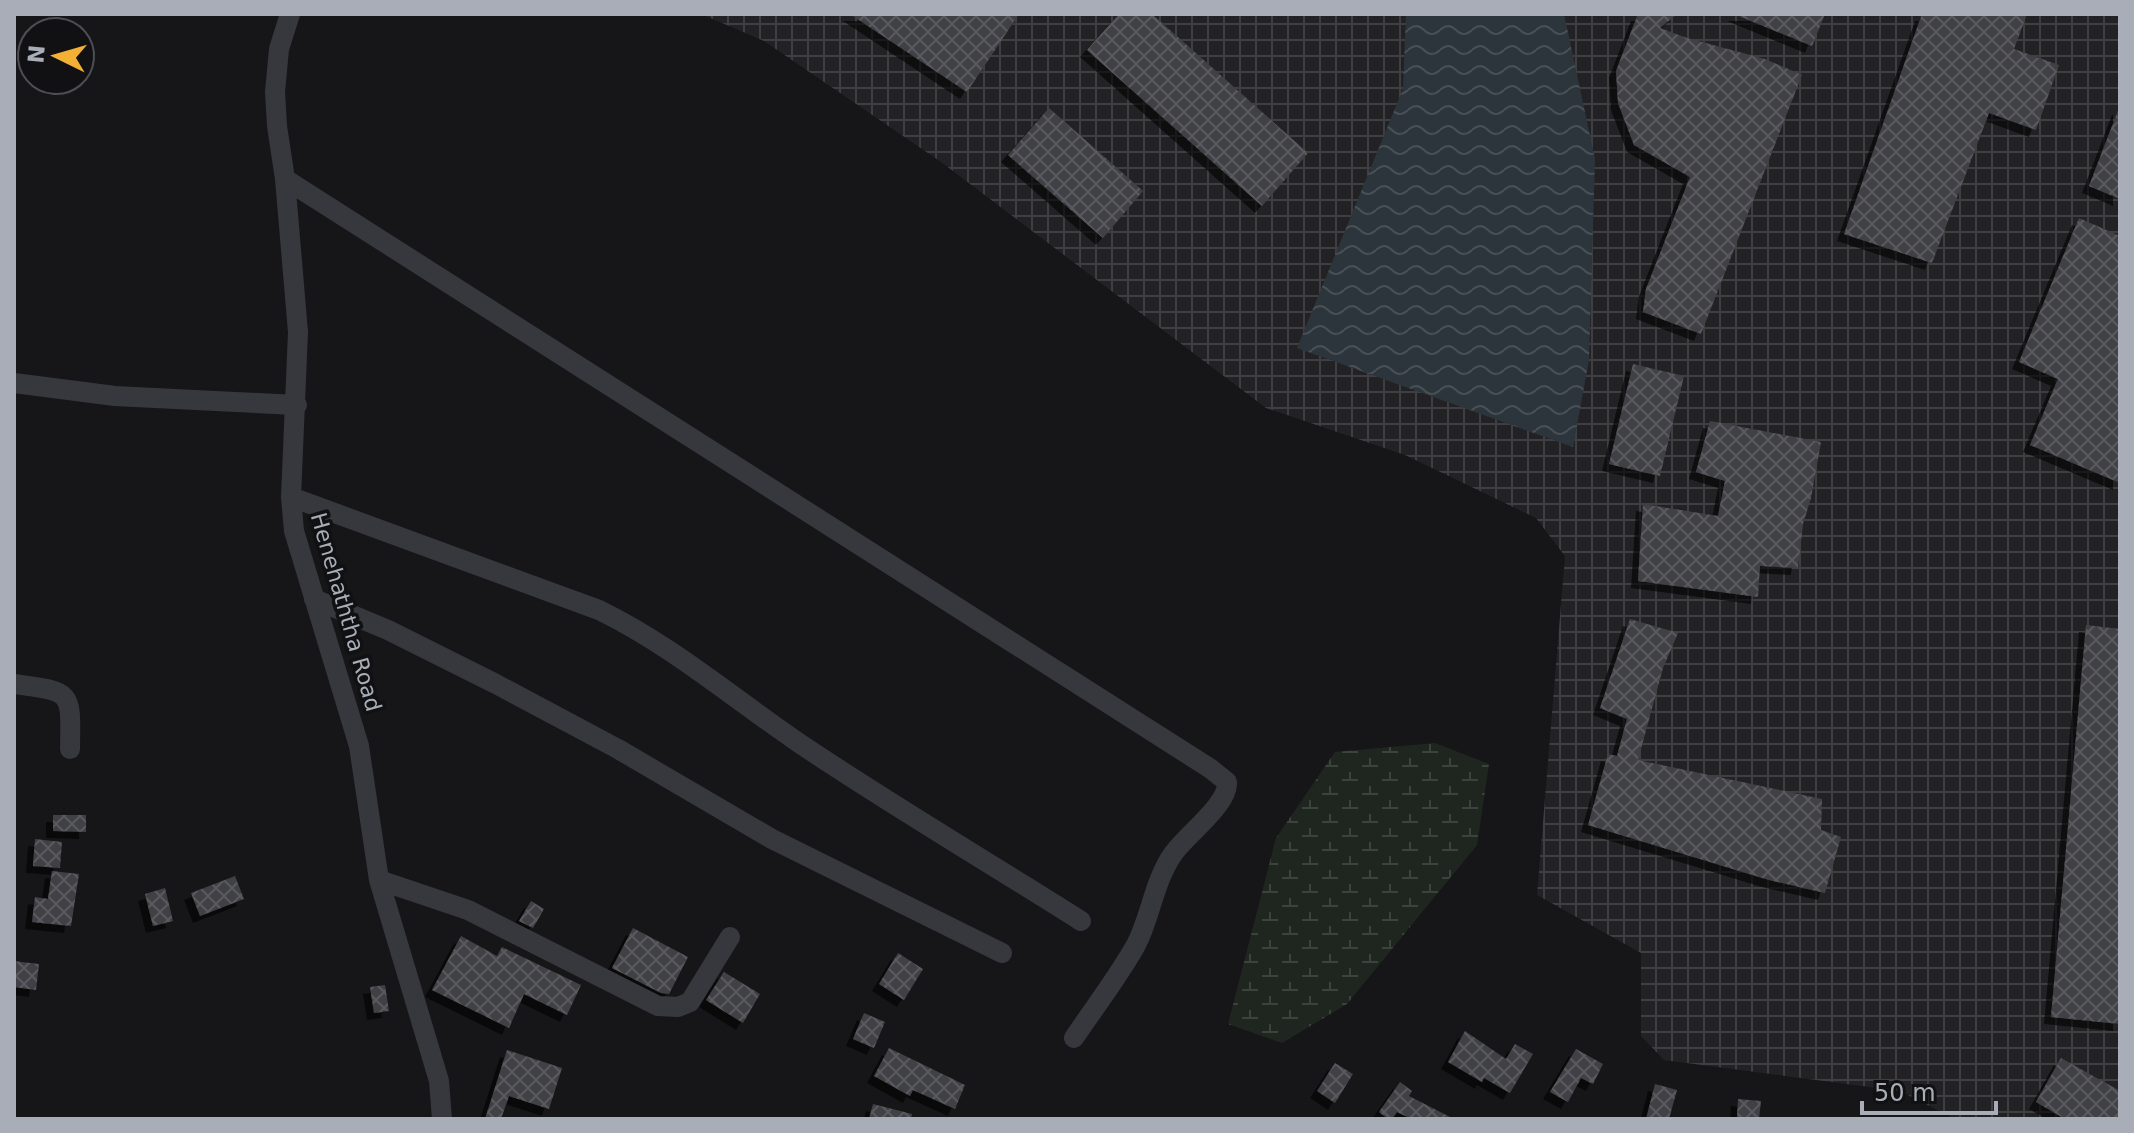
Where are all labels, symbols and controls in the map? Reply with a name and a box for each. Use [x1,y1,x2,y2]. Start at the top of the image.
north arrow [16,16,96,96]
text: N [23,44,50,65]
street label: Henehaththa Road [306,510,386,714]
scale bar [1862,1065,1996,1115]
text: 50 m [1874,1079,1936,1107]

